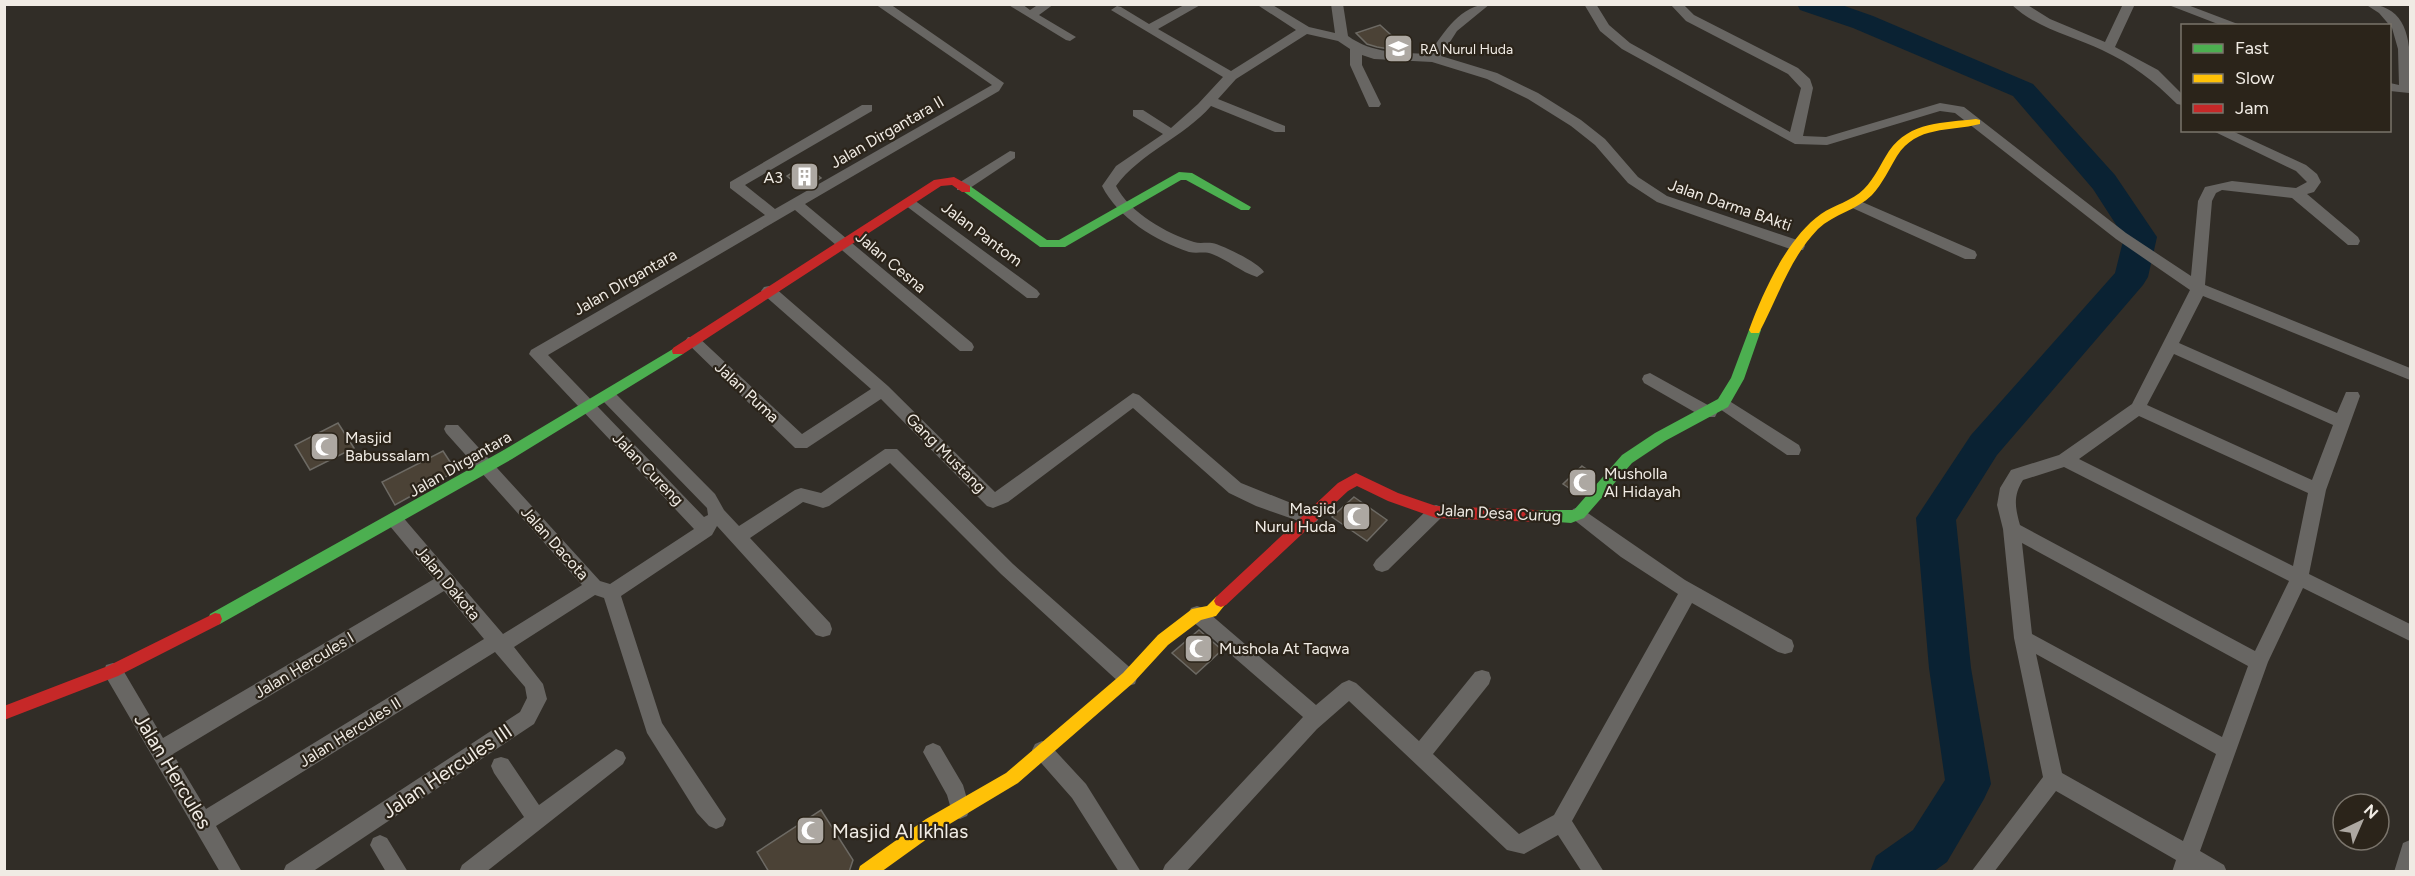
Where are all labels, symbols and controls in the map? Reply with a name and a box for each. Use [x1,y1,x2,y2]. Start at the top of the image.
legend [2181,24,2391,132]
school or university icon: RA Nurul Huda [1383,33,1415,65]
text: Fast [2235,37,2269,59]
place label: RA Nurul Huda [1420,41,1513,58]
text: Slow [2235,67,2274,89]
street label: Jalan Dirgantara II [827,92,947,172]
text: Jam [2235,97,2269,119]
building icon: A3 [788,161,820,193]
place label: A3 [763,168,783,187]
street label: Jalan Darma BAkti [1666,175,1794,235]
street label: Jalan Pantom [938,198,1026,270]
street label: Jalan Cesna [852,227,930,297]
street label: Jalan DIrgantara [570,245,680,319]
street label: Jalan Puma [711,357,783,427]
street label: Gang Mustang [902,409,990,497]
street label: Jalan Dirgantara [405,427,515,501]
place label: Masjid Babussalam [345,428,430,465]
street label: Jalan Cureng [609,429,687,509]
mosque icon: Masjid Babussalam [308,430,340,462]
place label: Musholla Al Hidayah [1604,464,1681,501]
mosque icon: Musholla Al Hidayah [1567,466,1599,498]
place label: Masjid Nurul Huda [1254,499,1336,536]
street label: Jalan Desa Curug [1436,500,1562,526]
mosque icon: Masjid Nurul Huda [1341,501,1373,533]
street label: Jalan Dacota [517,502,593,584]
street label: Jalan Dakota [411,542,485,624]
street label: Jalan Hercules I [251,628,357,702]
mosque icon: Mushola At Taqwa [1182,632,1214,664]
place label: Mushola At Taqwa [1219,639,1349,658]
street label: Jalan Hercules II [295,693,405,771]
street label: Jalan Hercules [129,709,217,833]
street label: Jalan Hercules III [377,719,517,823]
north arrow [2331,792,2391,852]
text: N [2360,800,2382,823]
mosque icon: Masjid Al Ikhlas [795,815,827,847]
place label: Masjid Al Ikhlas [832,819,968,843]

